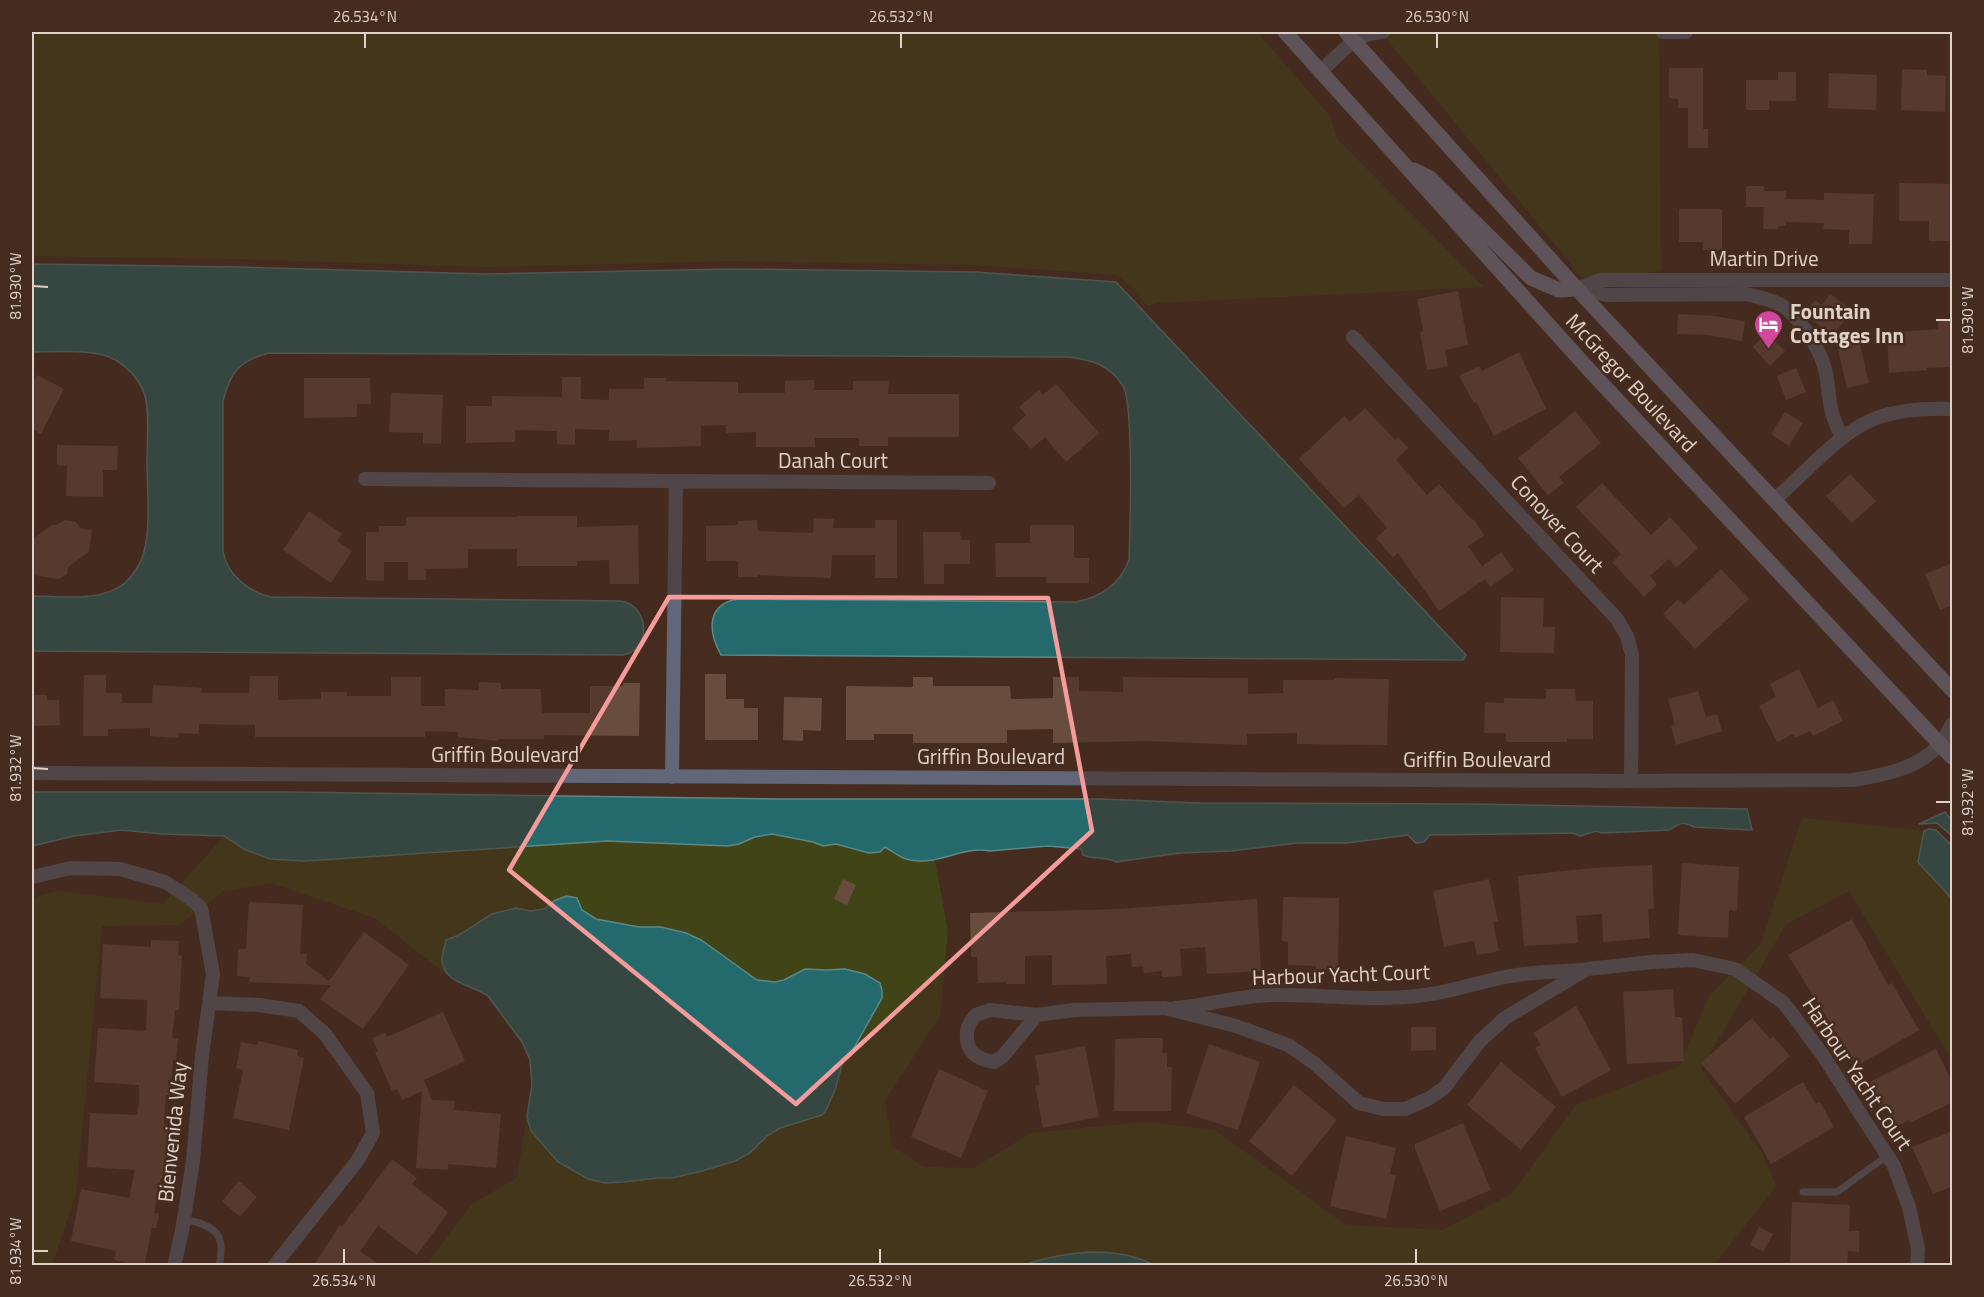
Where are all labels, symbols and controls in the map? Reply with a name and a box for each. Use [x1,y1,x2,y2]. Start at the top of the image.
text: 26.534°N [333,5,397,28]
text: 26.532°N [869,5,933,28]
text: 26.530°N [1405,5,1469,28]
street label: Martin Drive [1709,242,1819,274]
text: 81.930°W [4,253,27,319]
text: 81.930°W [1956,287,1979,353]
place label: Fountain Cottages Inn [1790,295,1904,351]
street label: McGregor Boulevard [1559,306,1705,459]
hotel icon: Fountain Cottages Inn [1753,308,1785,350]
street label: Danah Court [778,444,889,476]
street label: Conover Court [1503,467,1612,580]
text: 81.932°W [4,735,27,801]
street label: Griffin Boulevard [431,738,579,770]
street label: Griffin Boulevard [917,740,1065,772]
street label: Griffin Boulevard [1403,743,1551,775]
text: 81.932°W [1956,769,1979,835]
street label: Harbour Yacht Court [1251,955,1431,993]
street label: Harbour Yacht Court [1795,991,1921,1157]
street label: Bienvenida Way [149,1060,195,1204]
text: 81.934°W [4,1218,27,1284]
text: 26.534°N [312,1269,376,1292]
text: 26.532°N [848,1269,912,1292]
text: 26.530°N [1384,1269,1448,1292]

